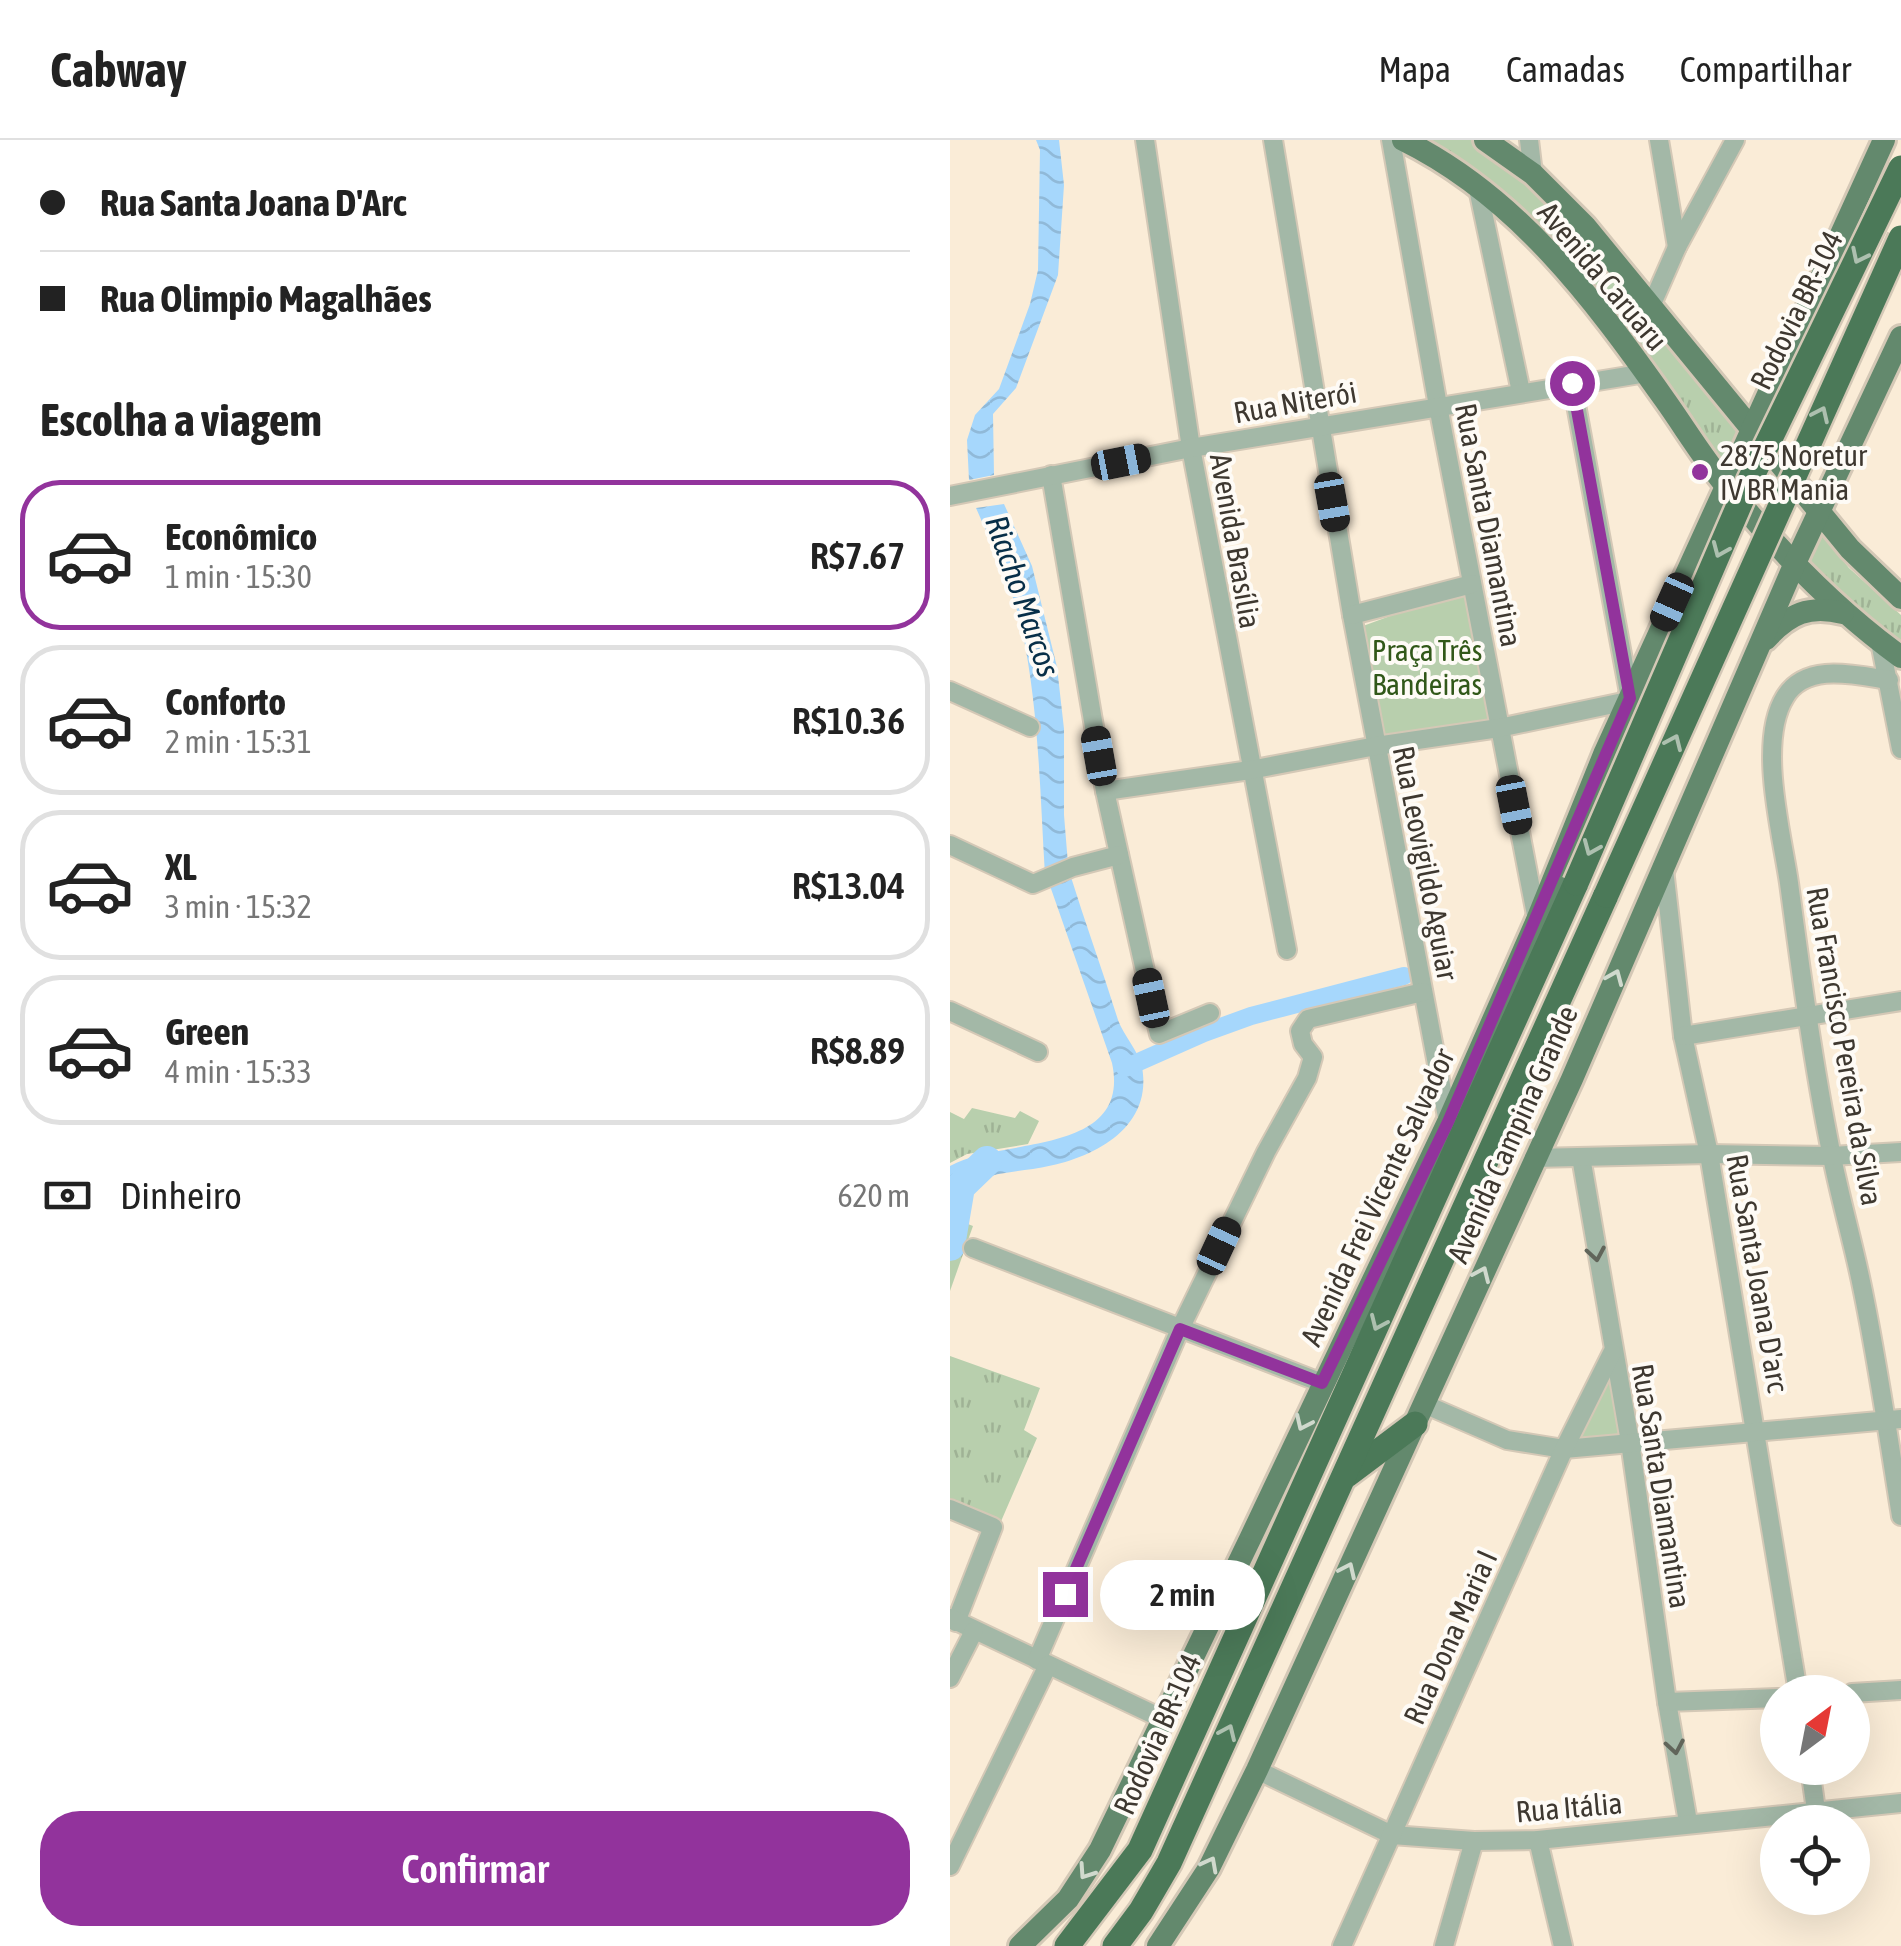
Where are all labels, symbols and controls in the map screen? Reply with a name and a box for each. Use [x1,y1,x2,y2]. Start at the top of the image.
text: Cabway [50,42,186,97]
text: Mapa [1378,49,1451,89]
text: Camadas [1506,49,1625,89]
text: Compartilhar [1680,49,1851,89]
text: Rua Santa Joana D'Arc [100,181,407,224]
street label: Avenida Caruaru [1531,195,1675,357]
street label: Rodovia BR-104 [1743,225,1849,395]
one-way arrow [1851,246,1871,264]
text: Rua Olimpio Magalhães [100,277,432,320]
route start [1550,361,1595,406]
street label: Rua Niterói [1231,374,1359,430]
text: Escolha a viagem [40,394,322,446]
street label: Rua Santa Diamantina [1449,400,1529,650]
one-way arrow [1809,406,1829,424]
place label: 2875 Noretur IV BR Mania [1720,438,1868,506]
car [1089,442,1153,482]
street label: Avenida Brasília [1204,451,1268,631]
marker: 2875 Noretur IV BR Mania [1689,461,1711,483]
car [1312,470,1352,534]
icon: car [45,510,135,600]
water label: Riacho Marcos [978,511,1068,681]
text: Econômico [165,515,317,558]
text: R$7.67 [810,534,905,577]
one-way arrow [1712,540,1732,558]
text: 1 min · 15:30 [165,558,312,595]
car [1646,568,1698,636]
park label: Praça Três Bandeiras [1372,633,1482,701]
icon: car [45,675,135,765]
text: Conforto [165,680,286,723]
text: R$10.36 [792,699,905,742]
text: 2 min · 15:31 [165,723,312,760]
car [1079,724,1119,788]
one-way arrow [1662,734,1682,752]
street label: Rua Leovigildo Aguiar [1387,743,1466,984]
car [1494,773,1534,837]
one-way arrow [1583,838,1603,856]
icon: car [45,840,135,930]
text: XL [165,845,197,888]
text: R$13.04 [792,864,905,907]
street label: Rua Francisco Pereira da Silva [1800,884,1890,1208]
text: 3 min · 15:32 [165,888,312,925]
car [1130,966,1172,1030]
one-way arrow [1603,969,1623,987]
street label: Avenida Campina Grande [1440,1000,1584,1268]
icon: car [45,1005,135,1095]
text: Green [165,1010,249,1053]
text: R$8.89 [810,1029,905,1072]
street label: Avenida Frei Vicente Salvador [1293,1042,1461,1351]
text: 4 min · 15:33 [165,1053,312,1090]
street label: Rua Santa Joana D'arc [1720,1151,1796,1396]
icon: cash [40,1168,95,1223]
text: Dinheiro [120,1174,242,1217]
text: 620 m [837,1177,910,1214]
car [1193,1212,1245,1280]
one-way arrow [1585,1246,1606,1262]
one-way arrow [1470,1266,1490,1284]
one-way arrow [1370,1313,1390,1331]
street label: Rua Santa Diamantina [1626,1361,1698,1611]
one-way arrow [1296,1413,1316,1431]
street label: Rua Dona Maria I [1397,1545,1503,1729]
callout: 2 min [1100,1559,1265,1629]
one-way arrow [1336,1562,1356,1580]
route end [1043,1572,1088,1617]
text: 2 min [1150,1576,1215,1613]
street label: Rodovia BR-104 [1106,1649,1208,1819]
north arrow [1760,1675,1870,1785]
map controls [1760,1675,1870,1915]
one-way arrow [1216,1724,1236,1742]
one-way arrow [1664,1739,1685,1756]
street label: Rua Itália [1514,1785,1624,1829]
button: locate [1760,1805,1870,1915]
button: Confirmar [40,1811,910,1926]
one-way arrow [1198,1856,1217,1874]
one-way arrow [1079,1862,1098,1880]

